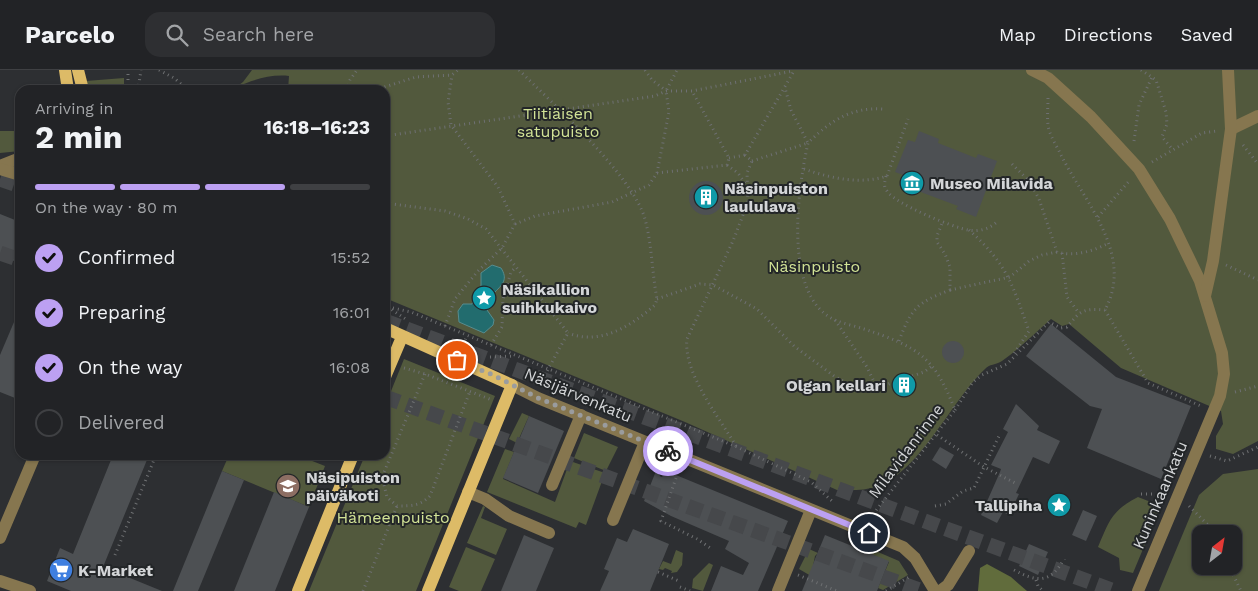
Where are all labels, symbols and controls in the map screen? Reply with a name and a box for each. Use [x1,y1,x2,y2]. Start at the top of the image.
search box [145,12,495,57]
text: Parcelo [25,21,115,49]
icon: search [163,21,191,49]
text: Search here [203,23,314,46]
text: Map [999,24,1036,45]
text: Directions [1064,24,1153,45]
text: Saved [1181,24,1233,45]
text: Arriving in [35,99,113,118]
park label: Tiitiäisen satupuisto [517,104,599,141]
text: 16:18–16:23 [264,116,370,139]
text: 2 min [35,118,123,156]
museum icon: Museo Milavida [899,170,925,196]
place label: Museo Milavida [930,174,1053,193]
place label: Näsinpuiston laululava [724,179,828,216]
building icon: Näsinpuiston laululava [693,184,719,210]
text: On the way · 80 m [35,198,178,217]
icon: check [35,244,63,272]
text: Confirmed [78,246,175,269]
text: 15:52 [331,248,370,267]
park label: Näsinpuisto [768,257,860,276]
place label: Näsikallion suihkukaivo [502,280,597,317]
place icon: Näsikallion suihkukaivo [471,285,497,311]
icon: check [35,299,63,327]
text: Preparing [78,301,165,324]
text: 16:01 [333,303,370,322]
pin [436,339,478,381]
icon: bag [443,346,471,374]
icon: check [35,354,63,382]
text: On the way [78,356,182,379]
text: 16:08 [329,358,370,377]
street label: Näsijärvenkatu [521,364,635,426]
building icon: Olgan kellari [891,372,917,398]
place label: Olgan kellari [786,376,886,395]
street label: Milavidanrinne [864,400,948,502]
text: Delivered [78,411,165,434]
courier [643,426,693,476]
icon: bike [654,437,682,465]
street label: Kuninkaankatu [1129,438,1191,552]
place label: Näsipuiston päiväkoti [306,468,400,505]
school or university icon: Näsipuiston päiväkoti [275,473,301,499]
place icon: Tallipiha [1046,492,1072,518]
place label: Tallipiha [975,496,1043,515]
park label: Hämeenpuisto [336,508,450,527]
pin [848,512,890,554]
icon: home [855,519,883,547]
north arrow [1192,525,1242,575]
map controls [1192,525,1242,575]
supermarket icon: K-Market [48,557,74,583]
place label: K-Market [78,561,153,580]

